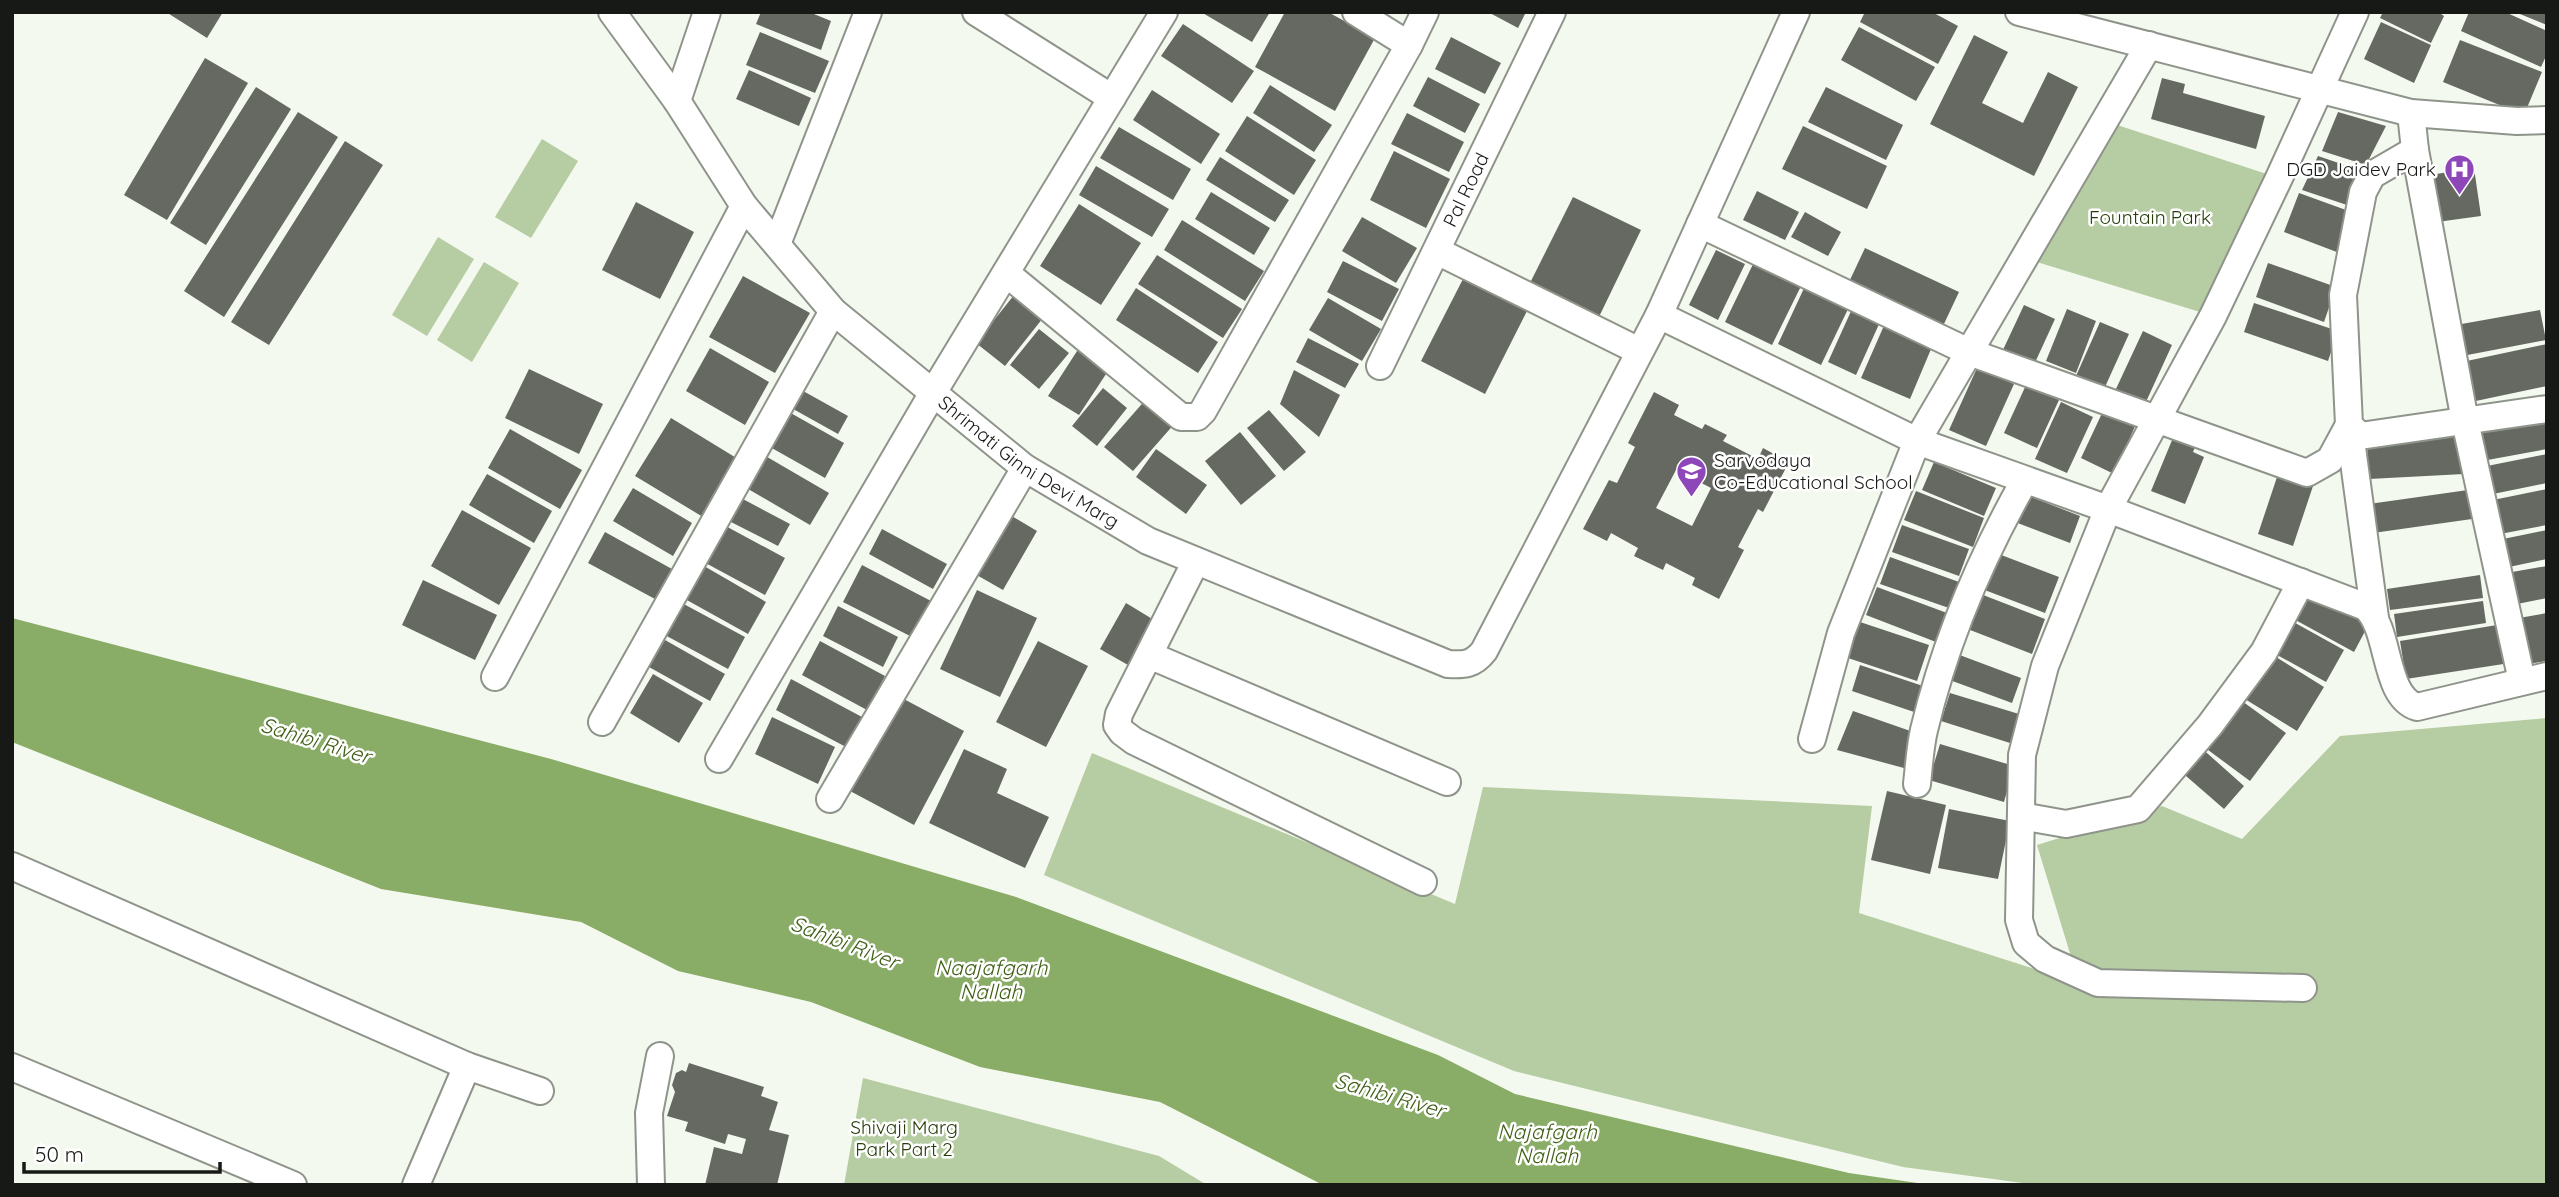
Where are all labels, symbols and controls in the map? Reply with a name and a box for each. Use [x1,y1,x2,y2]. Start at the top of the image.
street label: Pal Road [1437,149,1494,231]
hospital icon: DGD Jaidev Park [2442,152,2476,196]
place label: DGD Jaidev Park [2286,157,2436,181]
park label: Fountain Park [2089,205,2211,229]
street label: Shrimati Ginni Devi Marg [934,390,1124,533]
place label: Sarvodaya Co-Educational School [1714,448,1913,494]
school or university icon: Sarvodaya Co-Educational School [1674,454,1708,498]
water label: Sahibi River [258,711,377,770]
water label: Sahibi River [787,910,905,976]
water label: Naajafgarh Nallah [935,954,1048,1004]
water label: Sahibi River [1332,1067,1451,1124]
park label: Shivaji Marg Park Part 2 [850,1115,958,1161]
water label: Najafgarh Nallah [1497,1118,1598,1168]
scale bar [24,1130,220,1174]
text: 50 m [35,1141,84,1167]

